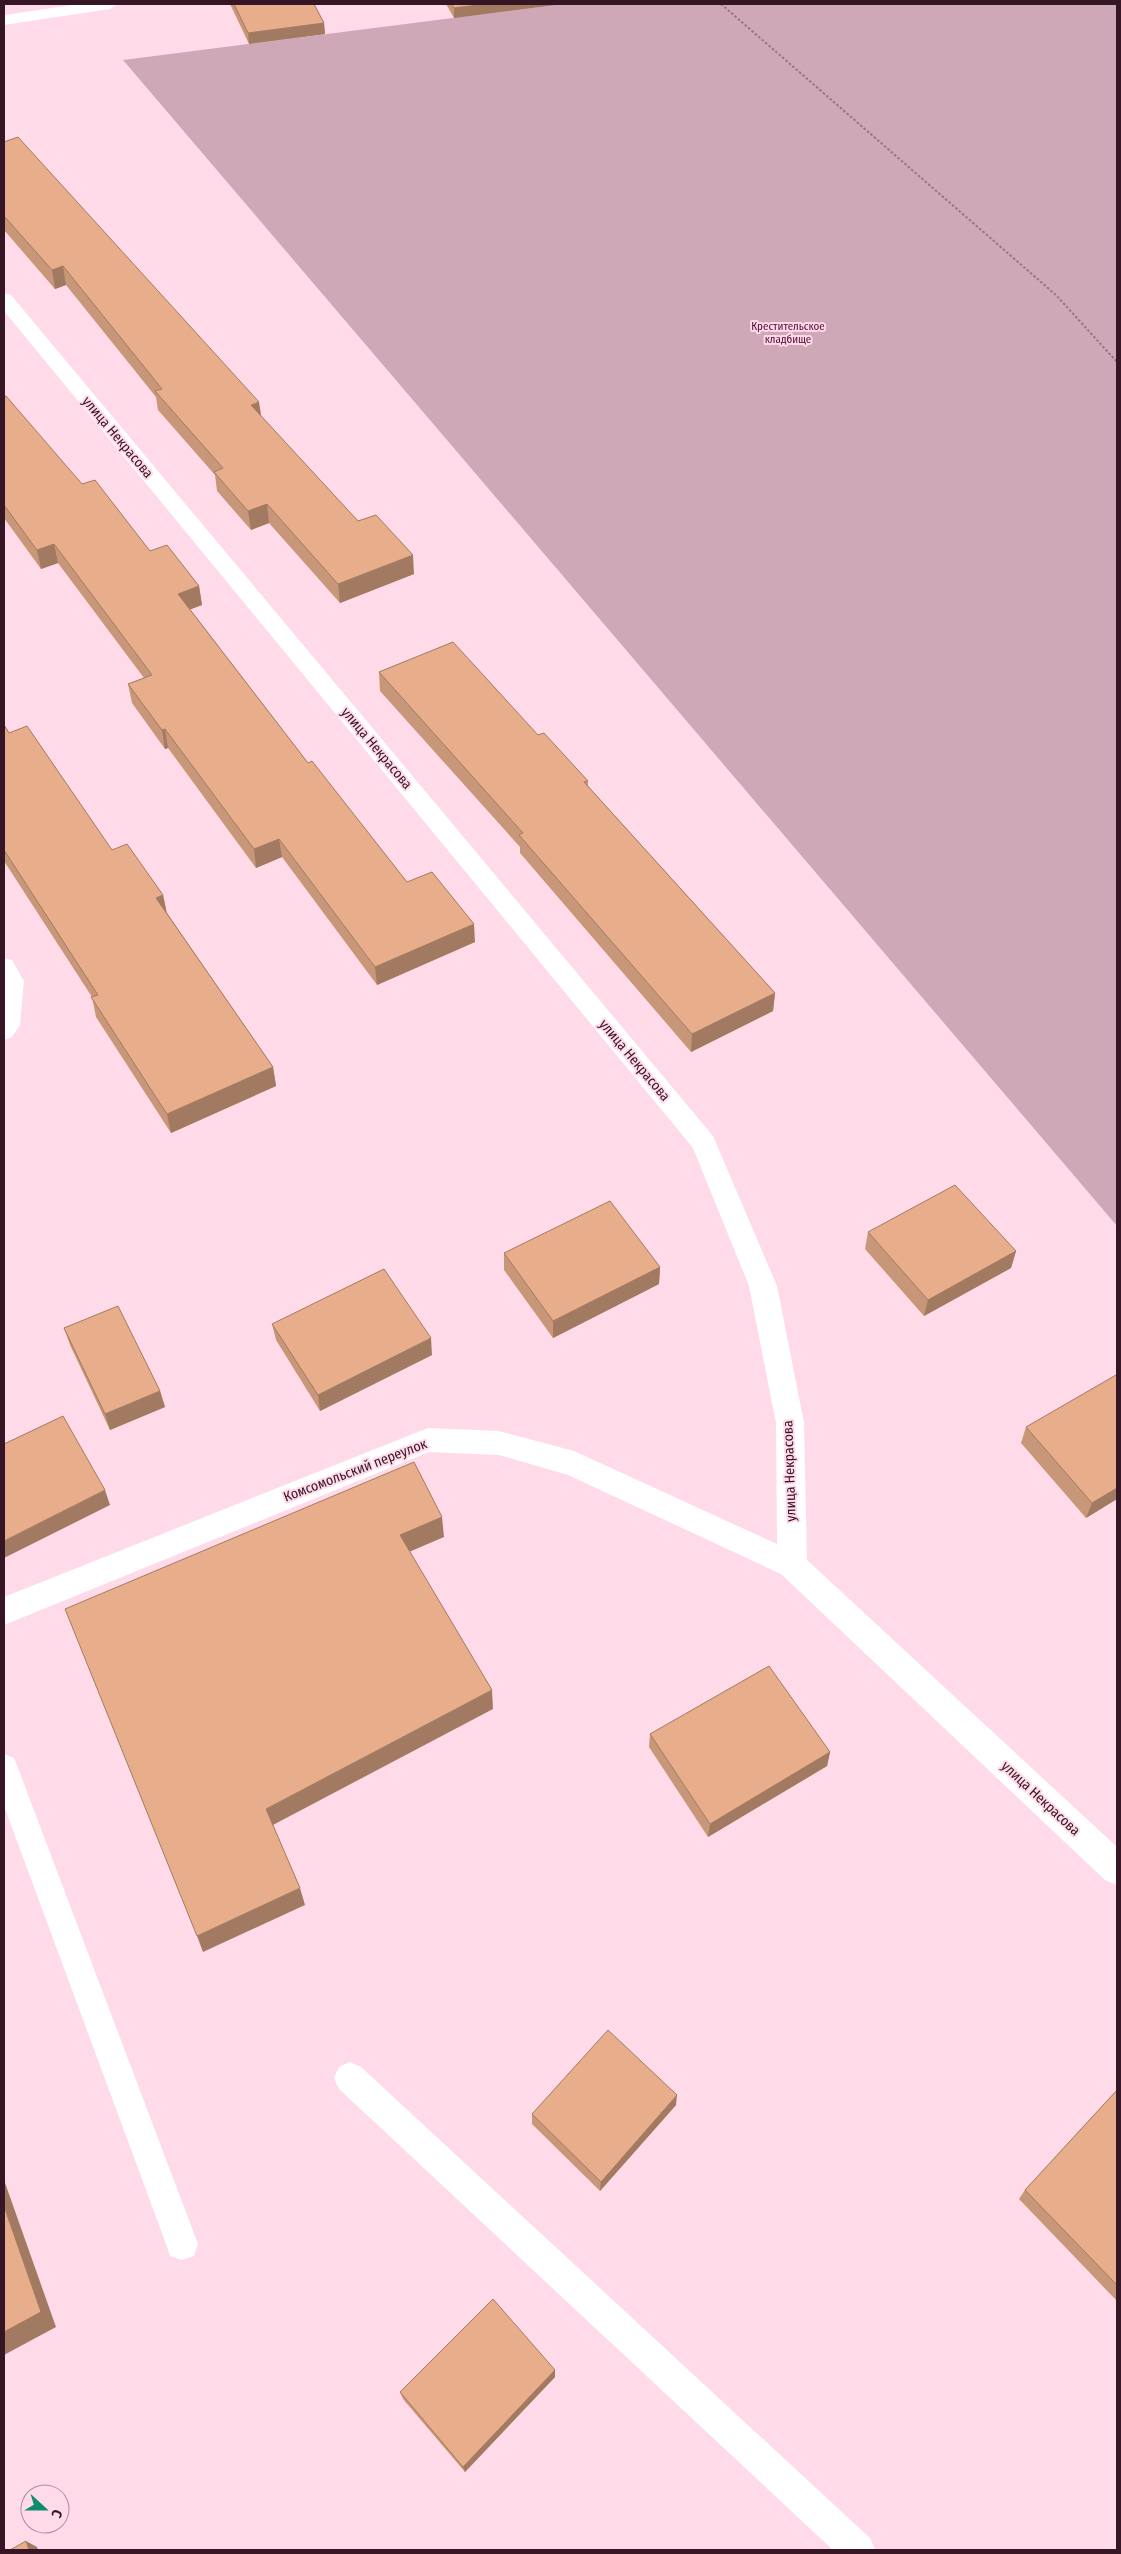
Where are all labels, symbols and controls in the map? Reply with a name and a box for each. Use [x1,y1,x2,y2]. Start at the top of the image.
park label: Крестительское кладбище [751,320,825,346]
street label: улица Некрасова [79,393,157,482]
street label: улица Некрасова [338,704,416,793]
street label: улица Некрасова [596,1016,674,1105]
street label: улица Некрасова [779,1420,800,1522]
street label: Комсомольский переулок [281,1435,430,1506]
street label: улица Некрасова [998,1758,1084,1839]
north arrow [20,2484,70,2534]
text: С [47,2507,66,2521]

